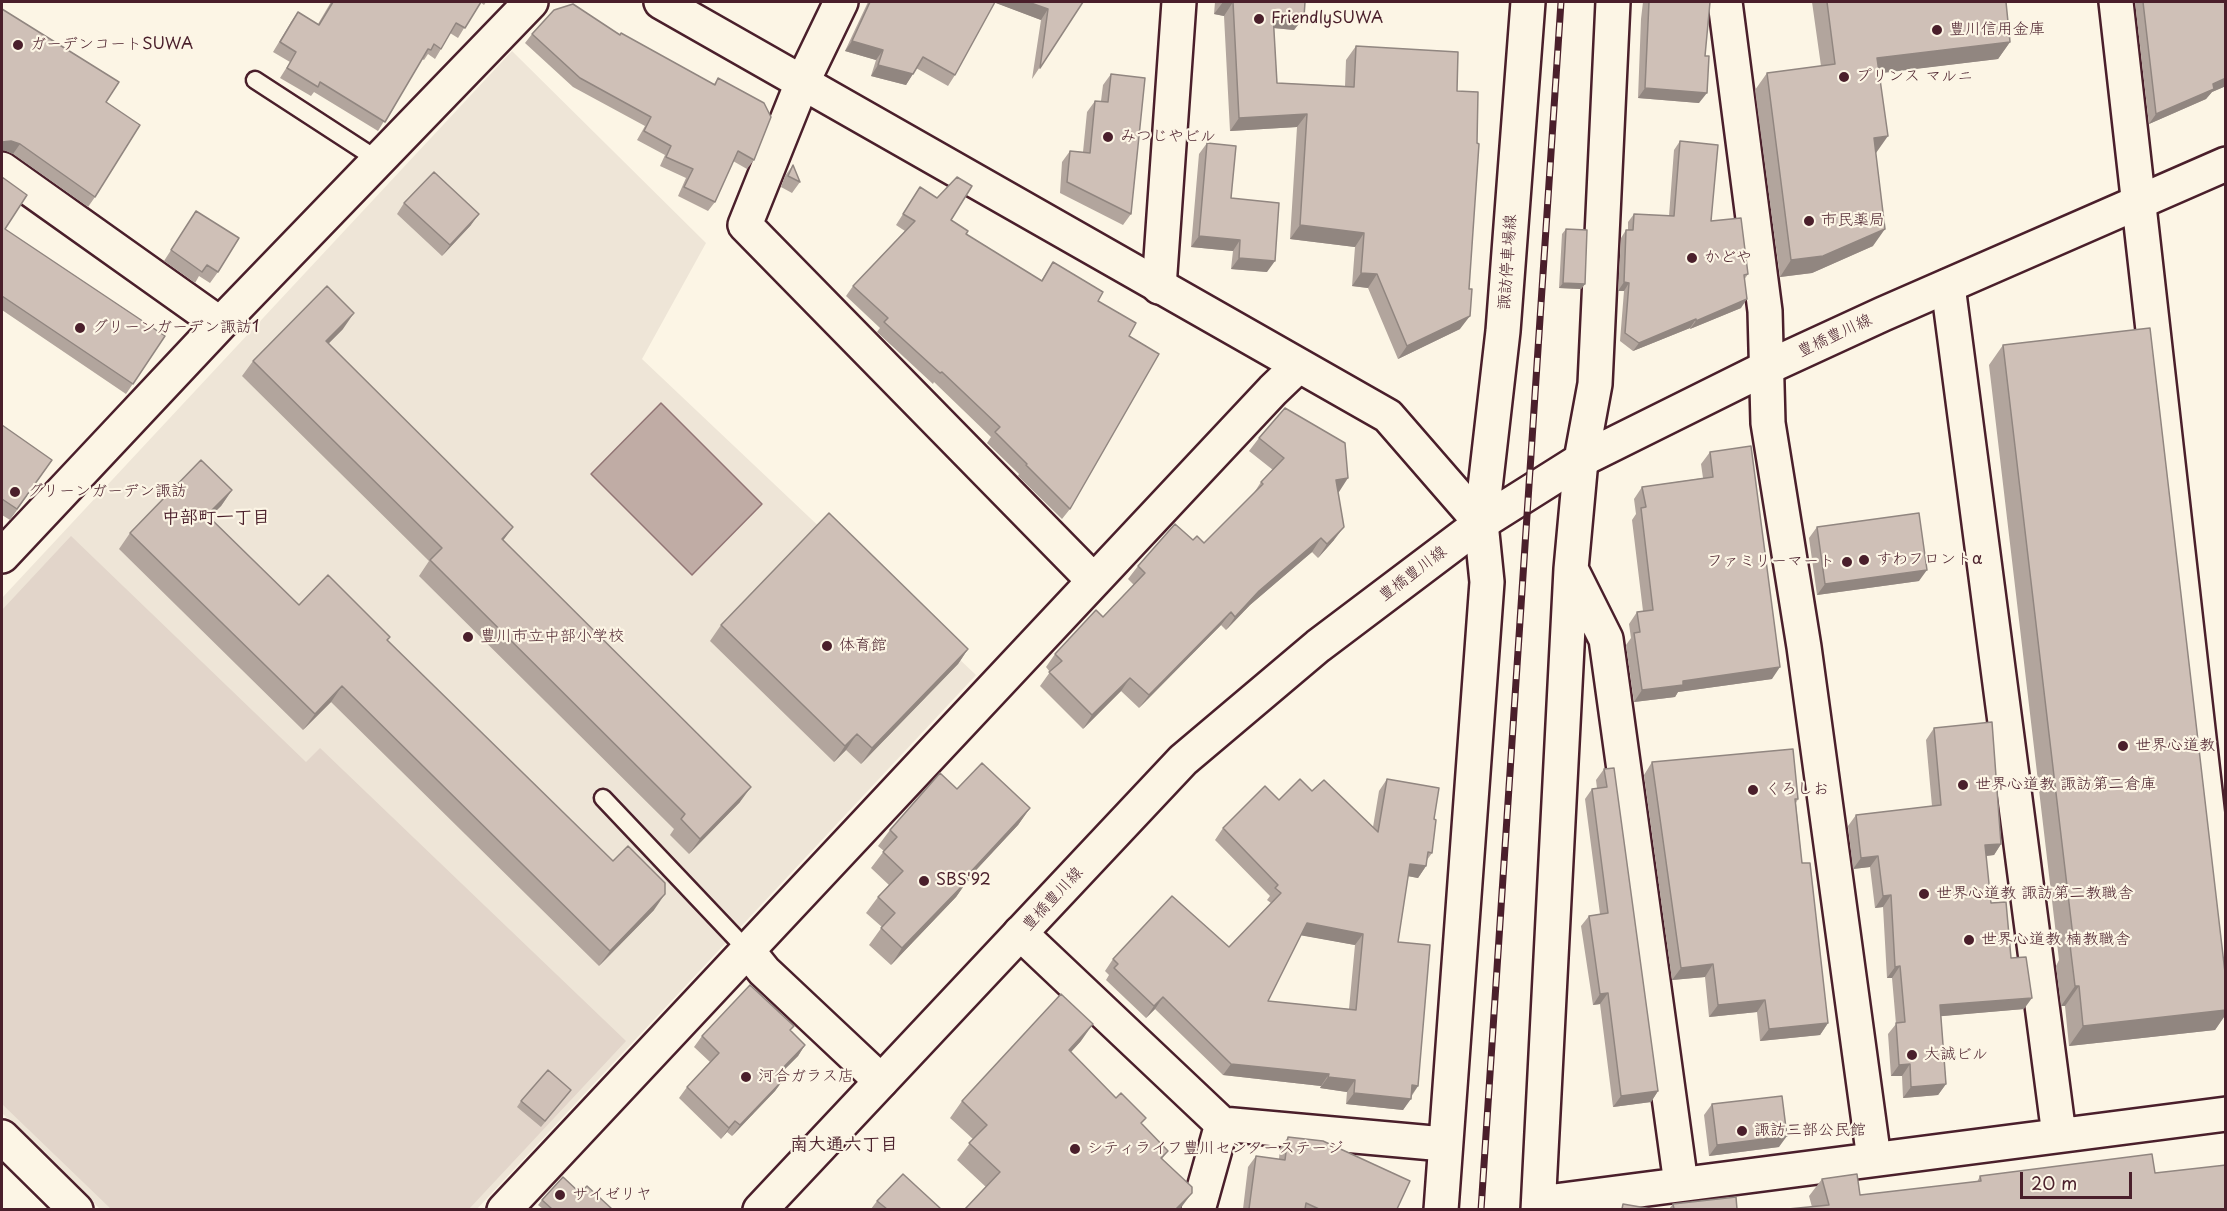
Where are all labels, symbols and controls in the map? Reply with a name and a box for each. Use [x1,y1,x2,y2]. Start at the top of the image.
place label: FriendlySUWA [1271,9,1383,29]
marker: FriendlySUWA [1252,12,1266,26]
place label: 豊川信用金庫 [1949,20,2045,40]
marker: 豊川信用金庫 [1930,23,1944,37]
place label: ガーデンコートSUWA [30,35,193,55]
marker: ガーデンコートSUWA [11,38,25,52]
place label: プリンス マルニ [1856,67,1973,87]
marker: プリンス マルニ [1837,70,1851,84]
place label: みつじやビル [1120,127,1216,147]
marker: みつじやビル [1101,130,1115,144]
place label: 市民薬局 [1821,211,1885,231]
street label: 諏訪停車場線 [1495,213,1521,311]
marker: 市民薬局 [1802,214,1816,228]
place label: かどや [1704,248,1752,268]
marker: かどや [1685,251,1699,265]
street label: 豊橋豊川線 [1795,310,1875,362]
place label: グリーンガーデン諏訪1 [92,318,259,338]
marker: グリーンガーデン諏訪1 [73,321,87,335]
place label: グリーンガーデン諏訪 [27,482,187,502]
marker: グリーンガーデン諏訪 [8,485,22,499]
district label: 中部町一丁目 [162,507,270,529]
street label: 豊橋豊川線 [1375,542,1451,606]
place label: すわフロントα [1876,550,1983,570]
place label: ファミリーマート [1707,552,1835,572]
marker: すわフロントα [1857,553,1871,567]
marker: ファミリーマート [1840,555,1854,569]
place label: 豊川市立中部小学校 [480,627,624,647]
marker: 豊川市立中部小学校 [461,630,475,644]
place label: 体育館 [839,636,887,656]
marker: 体育館 [820,639,834,653]
place label: 世界心道教 [2135,736,2215,756]
marker: 世界心道教 [2116,739,2130,753]
place label: 世界心道教 諏訪第二倉庫 [1975,775,2156,795]
marker: 世界心道教 諏訪第二倉庫 [1956,778,1970,792]
place label: くろしお [1765,780,1829,800]
marker: くろしお [1746,783,1760,797]
street label: 豊橋豊川線 [1019,863,1087,935]
place label: SBS'92 [936,871,991,891]
marker: SBS'92 [917,874,931,888]
place label: 世界心道教 諏訪第二教職舎 [1936,884,2133,904]
marker: 世界心道教 諏訪第二教職舎 [1917,887,1931,901]
place label: 世界心道教 楠教職舎 [1981,930,2130,950]
marker: 世界心道教 楠教職舎 [1962,933,1976,947]
place label: 大誠ビル [1924,1045,1988,1065]
marker: 大誠ビル [1905,1048,1919,1062]
place label: 河合ガラス店 [758,1067,854,1087]
marker: 河合ガラス店 [739,1070,753,1084]
place label: 諏訪三部公民館 [1754,1121,1866,1141]
marker: 諏訪三部公民館 [1735,1124,1749,1138]
district label: 南大通六丁目 [790,1134,898,1156]
place label: シティライフ豊川センターステージ [1087,1139,1343,1159]
marker: シティライフ豊川センターステージ [1068,1142,1082,1156]
scale bar [2023,1160,2136,1198]
text: 20 m [2031,1169,2077,1196]
place label: サイゼリヤ [572,1185,652,1205]
marker: サイゼリヤ [553,1188,567,1202]

